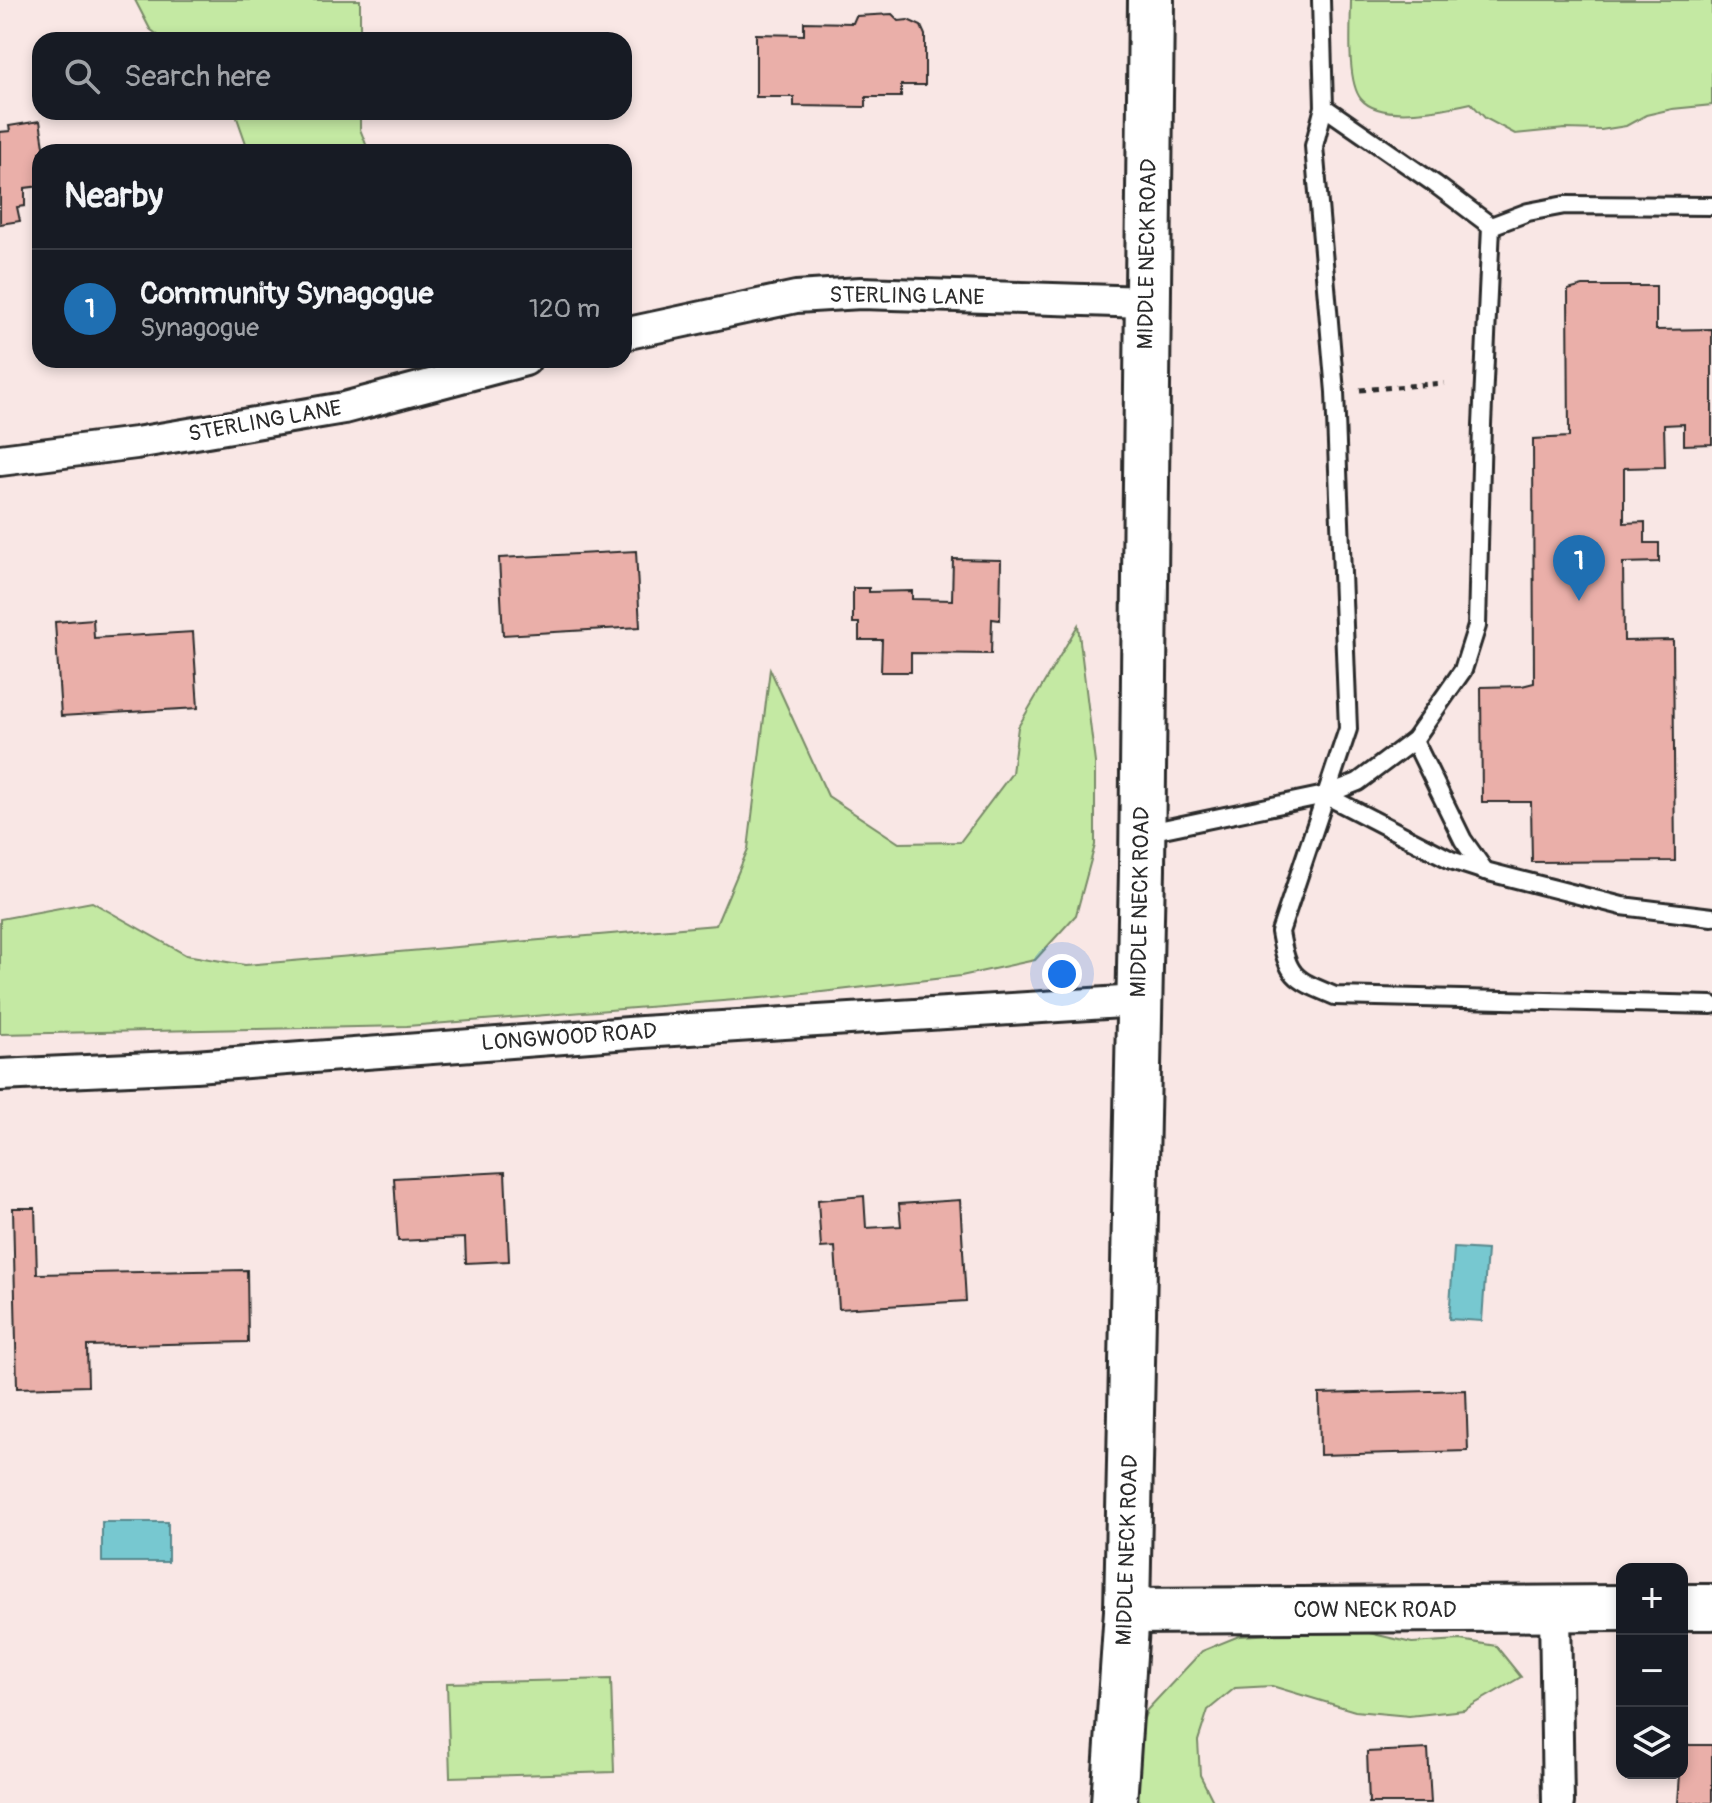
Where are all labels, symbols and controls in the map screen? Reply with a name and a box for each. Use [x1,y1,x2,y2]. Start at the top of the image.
search box [32,32,632,120]
icon: search [60,54,104,98]
text: Search here [124,58,271,95]
street label: MIDDLE NECK ROAD [1131,158,1163,350]
text: Nearby [64,175,163,218]
text: Community Synagogue [140,275,433,312]
street label: STERLING LANE [829,281,985,311]
text: 1 [85,293,95,325]
text: 120 m [529,293,600,325]
text: Synagogue [140,312,259,344]
street label: STERLING LANE [186,394,344,448]
pin: 1 [1553,535,1605,601]
street label: MIDDLE NECK ROAD [1124,806,1156,998]
your location [1042,954,1082,994]
street label: LONGWOOD ROAD [480,1017,658,1057]
street label: MIDDLE NECK ROAD [1110,1454,1144,1646]
map controls [1616,1563,1688,1779]
button: + [1616,1563,1688,1635]
street label: COW NECK ROAD [1294,1596,1456,1624]
button: − [1616,1635,1688,1707]
button: layers [1616,1707,1688,1779]

